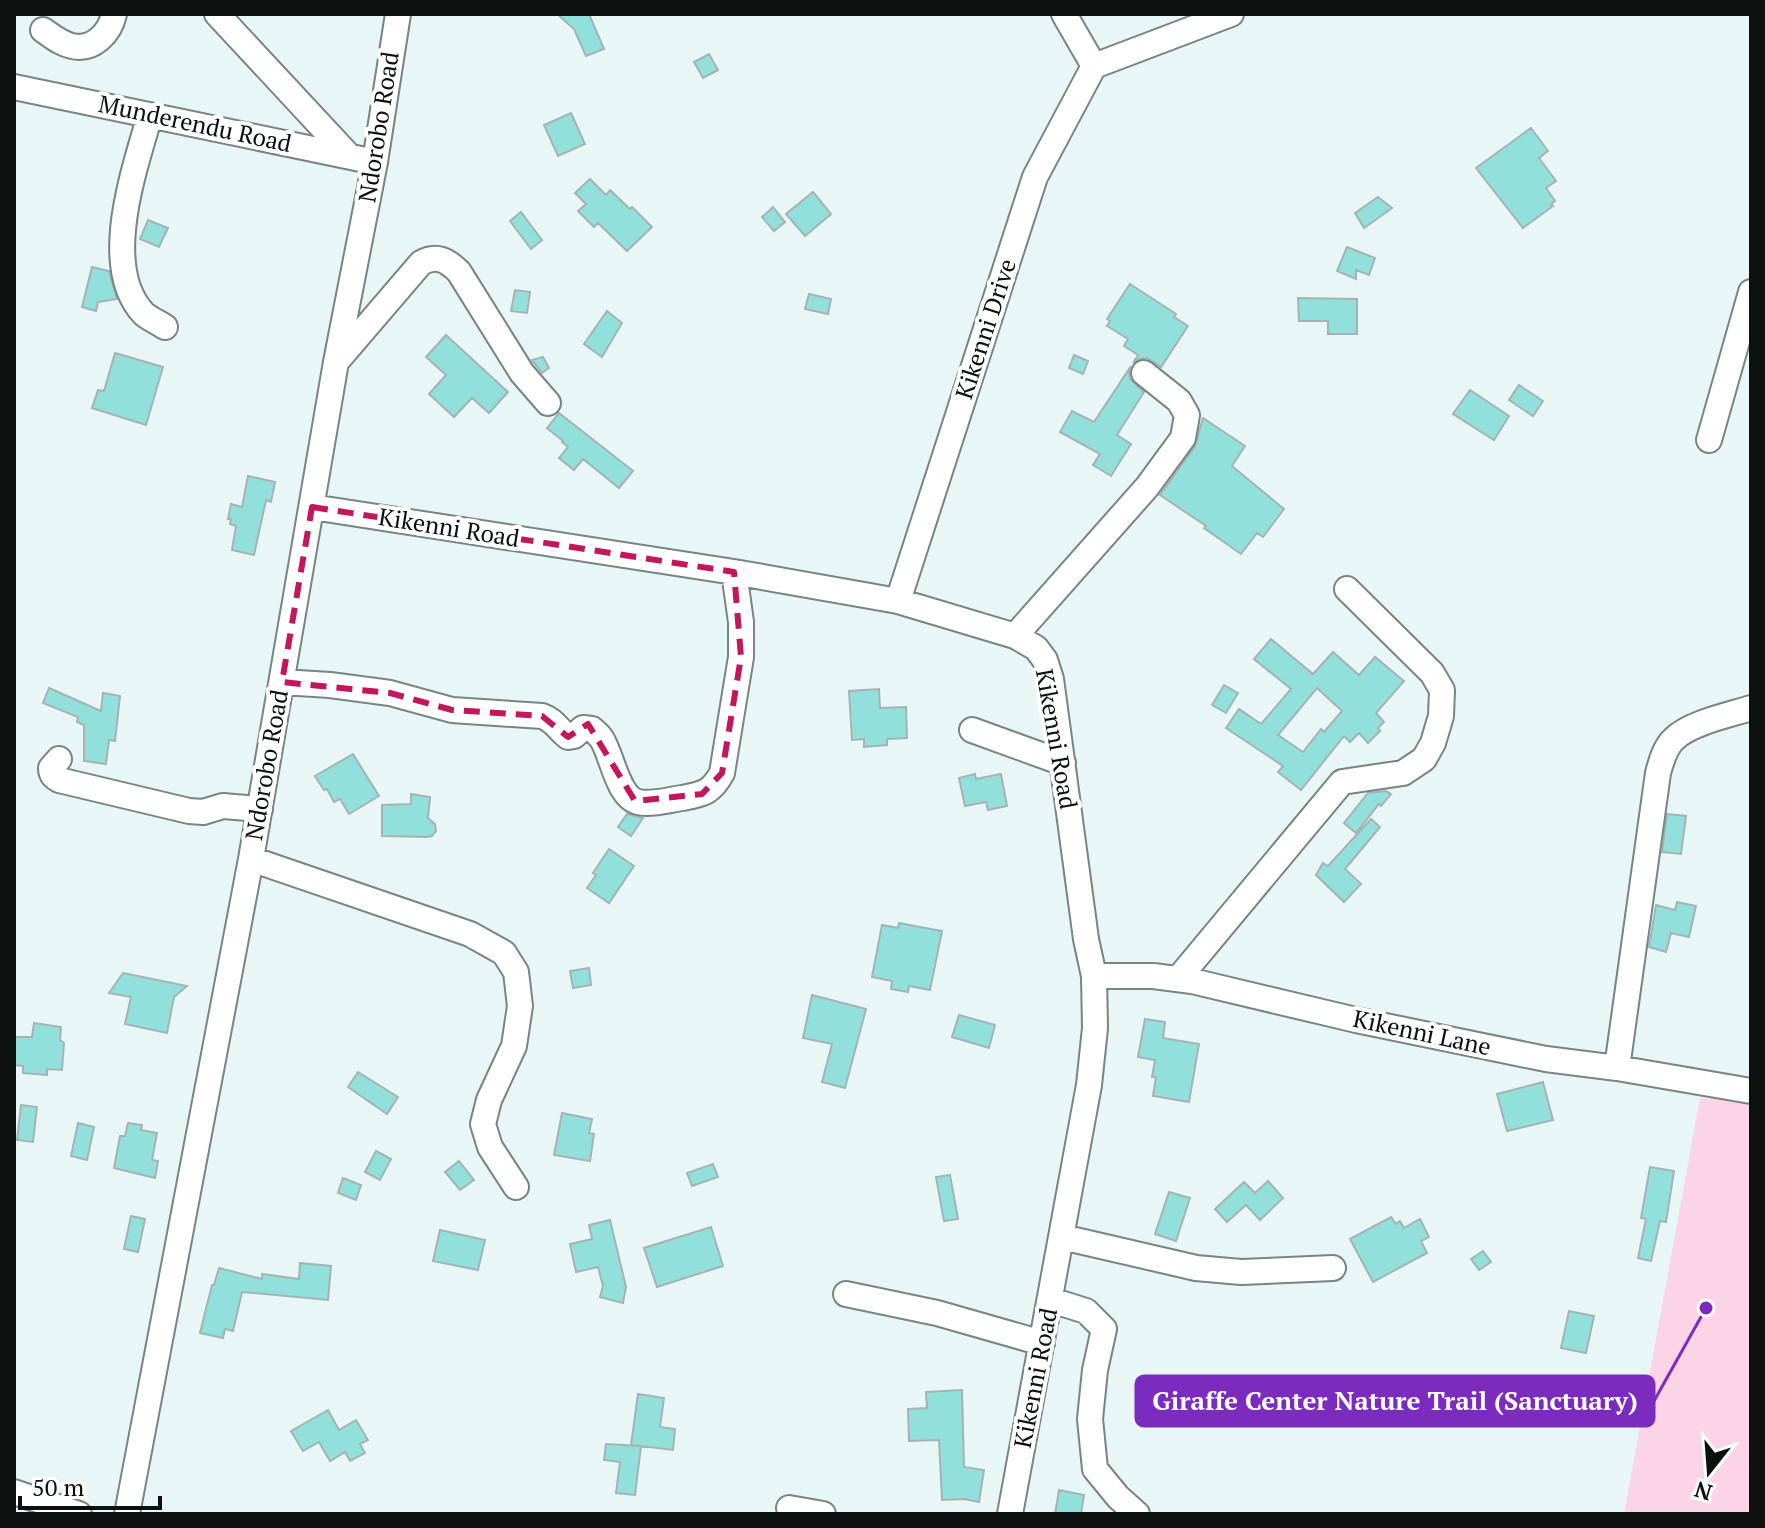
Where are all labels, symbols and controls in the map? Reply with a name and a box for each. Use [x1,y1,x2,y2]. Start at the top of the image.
street label: Ndorobo Road [350,49,406,205]
street label: Munderendu Road [96,87,295,159]
street label: Kikenni Drive [947,254,1023,403]
street label: Kikenni Road [377,500,522,554]
street label: Kikenni Road [1029,666,1085,812]
street label: Ndorobo Road [237,687,295,843]
street label: Kikenni Lane [1350,1002,1494,1062]
street label: Kikenni Road [1006,1305,1064,1451]
callout: Giraffe Center Nature Trail (Sanctuary) [1136,1376,1654,1426]
text: Giraffe Center Nature Trail (Sanctuary) [1152,1383,1638,1417]
north arrow [1669,1432,1749,1512]
scale bar [20,1460,160,1510]
text: 50 m [32,1471,84,1503]
text: N [1690,1475,1715,1508]

